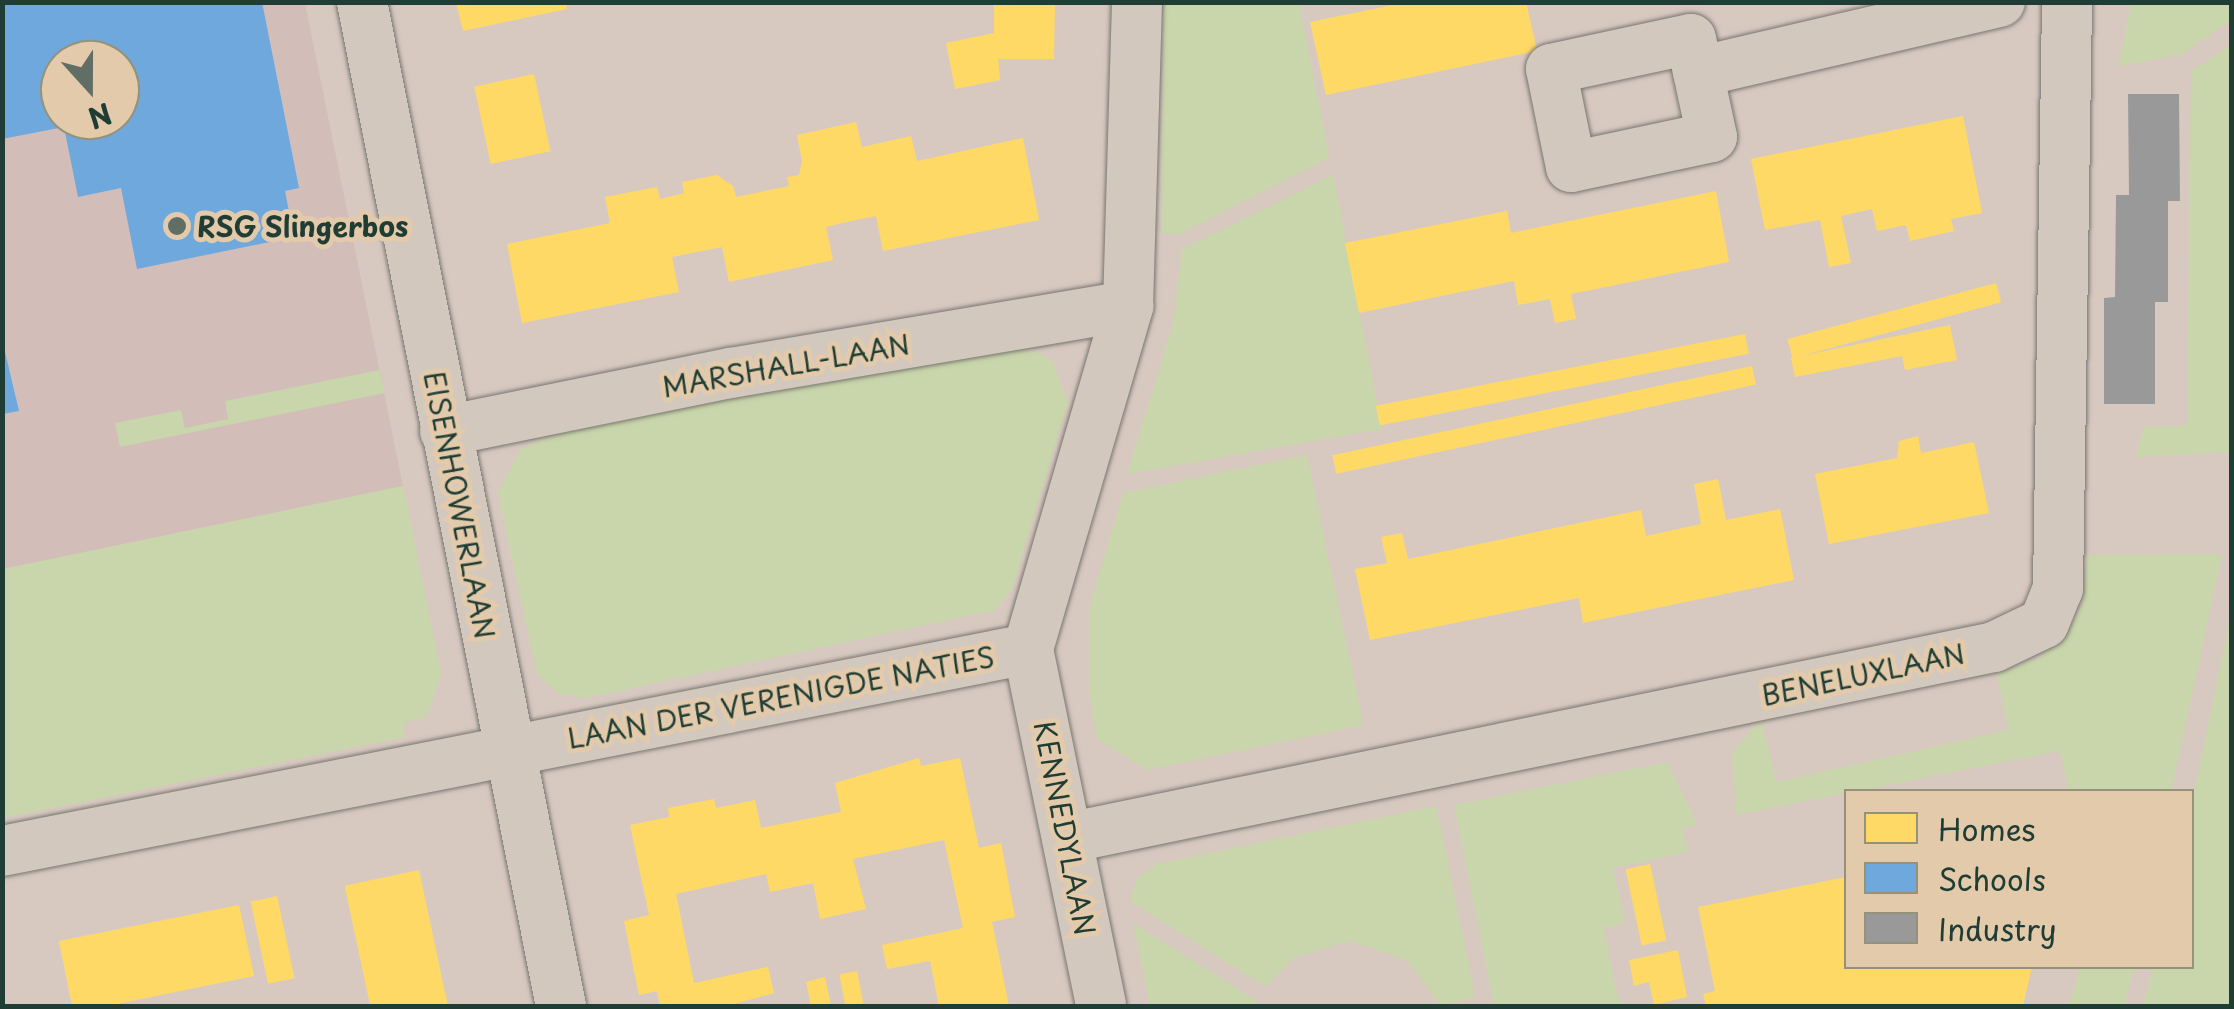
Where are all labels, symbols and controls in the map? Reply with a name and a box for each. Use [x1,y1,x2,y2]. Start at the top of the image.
north arrow [40,40,140,140]
text: N [82,93,118,141]
place label: RSG Slingerbos [197,209,410,243]
marker: RSG Slingerbos [166,215,188,237]
street label: MARSHALL-LAAN [660,327,912,403]
street label: EISENHOWERLAAN [418,368,502,642]
street label: BENELUXLAAN [1758,636,1968,712]
street label: LAAN DER VERENIGDE NATIES [562,639,1000,755]
street label: KENNEDYLAAN [1028,718,1102,938]
legend [1844,789,2194,969]
text: Homes [1938,806,2035,851]
text: Schools [1938,856,2046,901]
text: Industry [1938,906,2057,951]

